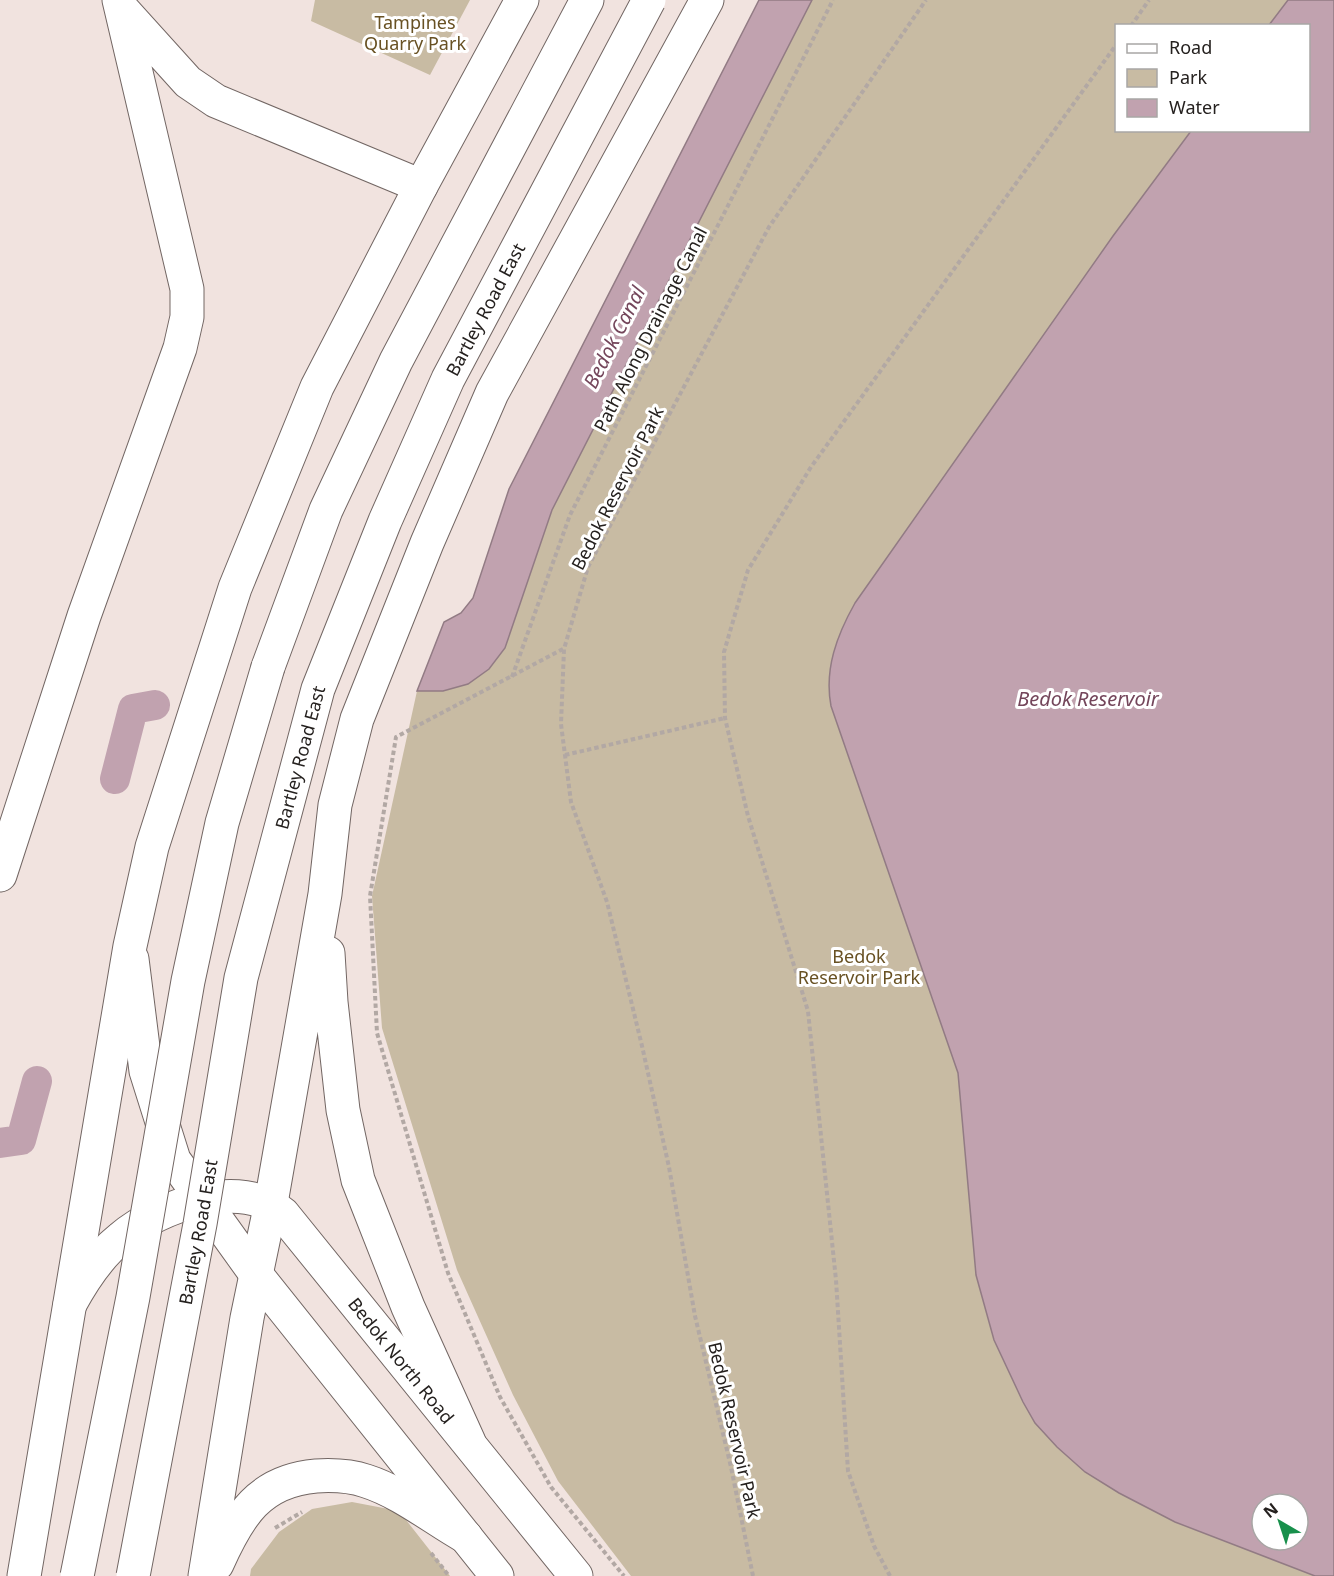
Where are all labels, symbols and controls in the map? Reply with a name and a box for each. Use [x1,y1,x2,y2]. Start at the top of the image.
park label: Tampines Quarry Park [364,10,466,55]
legend [1115,24,1310,132]
text: Road [1169,35,1212,59]
text: Park [1169,65,1207,89]
text: Water [1169,95,1220,119]
street label: Path Along Drainage Canal [588,223,712,435]
street label: Bartley Road East [440,238,530,380]
water label: Bedok Canal [577,281,652,393]
street label: Bedok Reservoir Park [565,402,669,574]
street label: Bartley Road East [269,683,330,832]
water label: Bedok Reservoir [1017,685,1160,712]
park label: Bedok Reservoir Park [798,944,921,989]
street label: Bartley Road East [173,1157,223,1307]
street label: Bedok North Road [343,1292,460,1428]
street label: Bedok Reservoir Park [703,1339,767,1521]
north arrow [1250,1492,1310,1552]
text: N [1259,1498,1283,1523]

